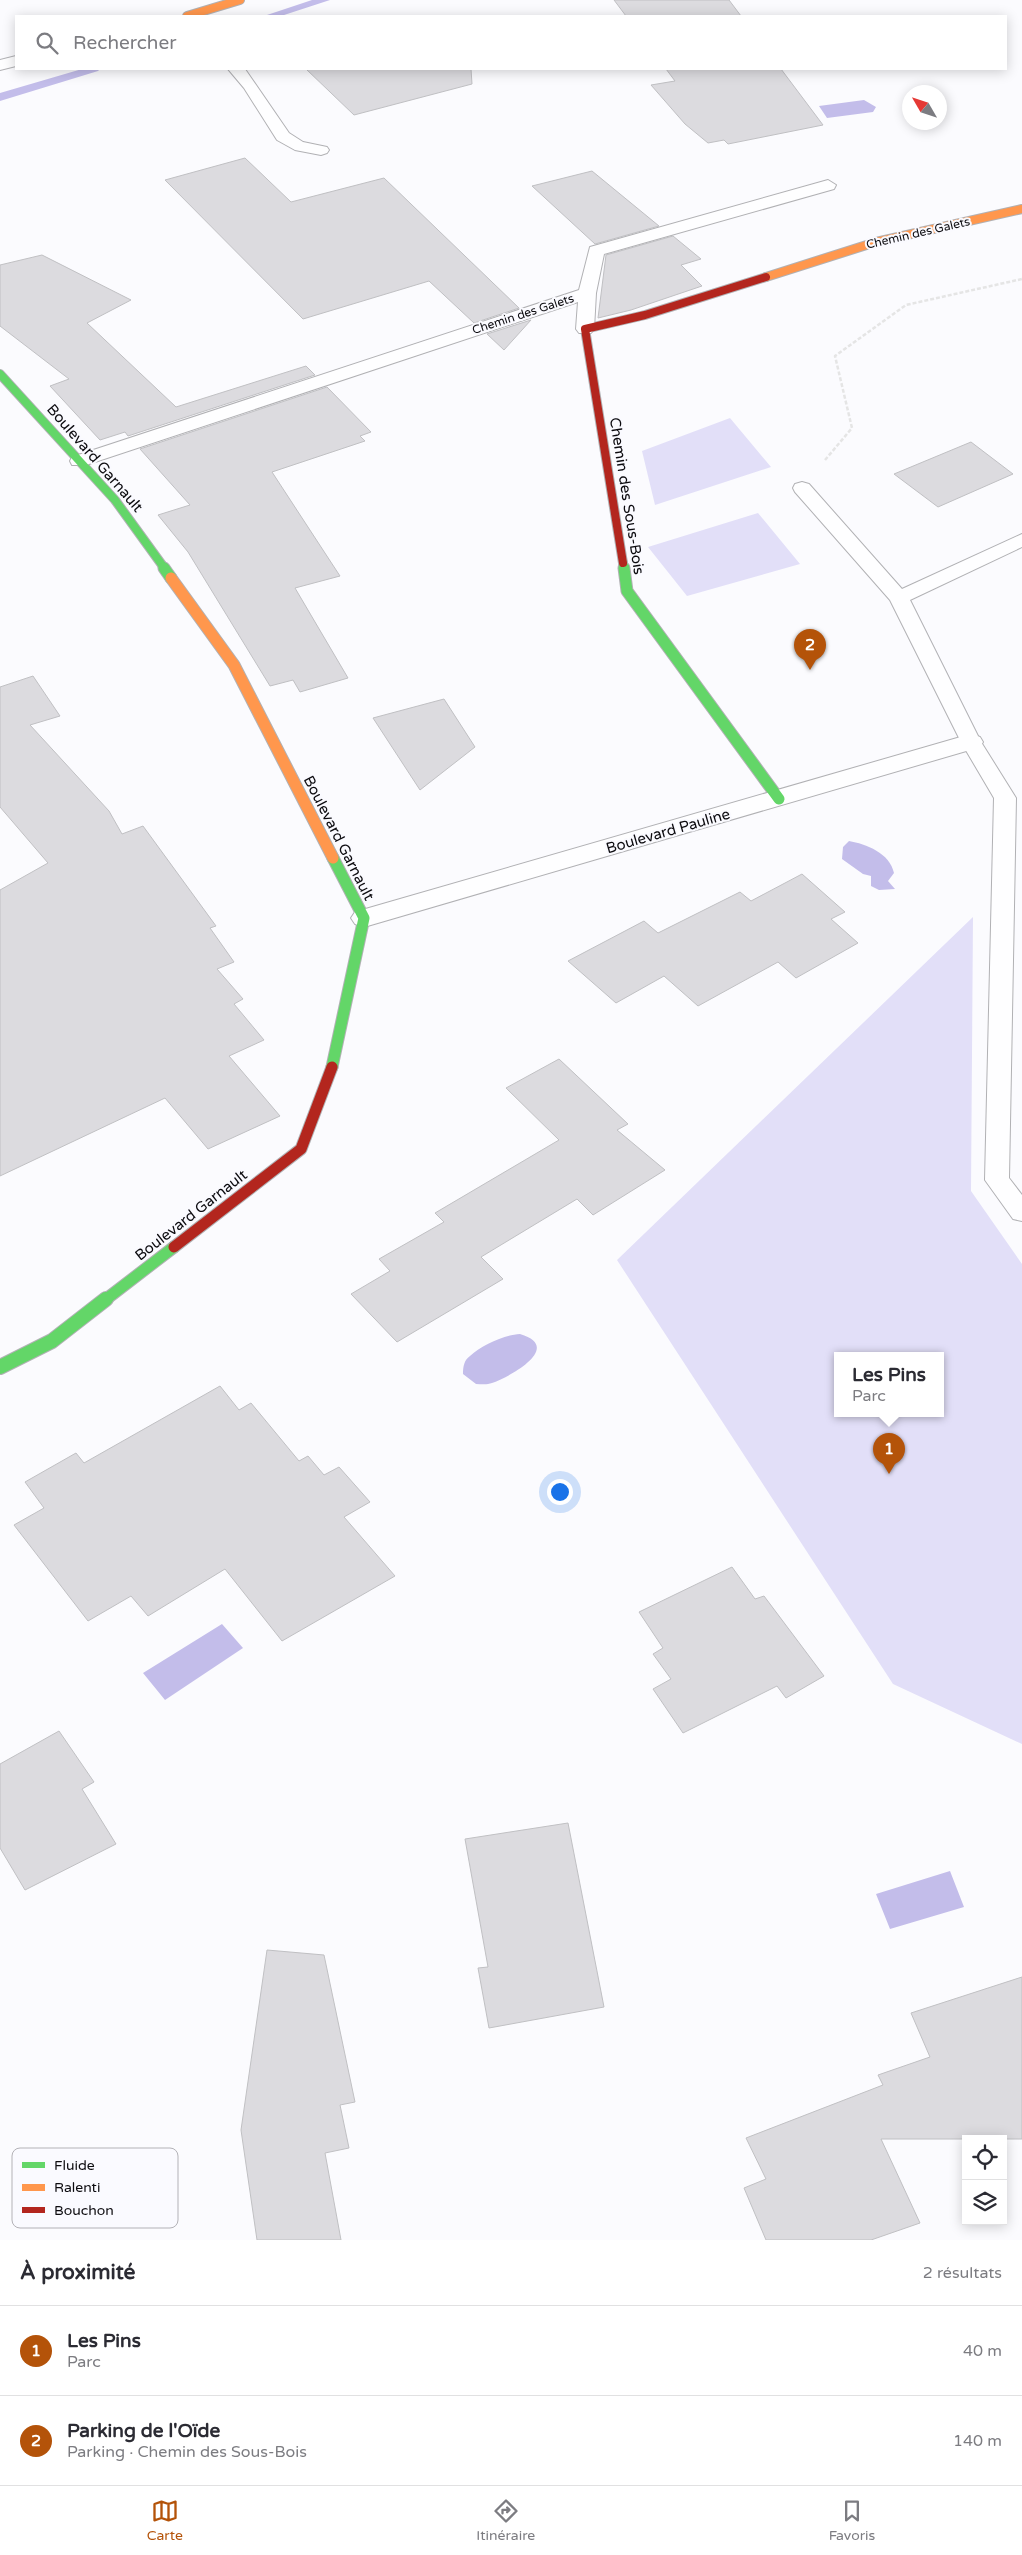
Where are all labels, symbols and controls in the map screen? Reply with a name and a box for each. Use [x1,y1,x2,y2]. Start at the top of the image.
search box [15,15,1007,70]
icon: search [33,29,61,57]
text: Rechercher [73,32,176,54]
north arrow [902,85,947,130]
street label: Chemin des Galets [865,214,971,252]
street label: Chemin des Galets [470,291,576,337]
street label: Boulevard Garnault [43,400,147,516]
street label: Chemin des Sous-Bois [606,416,648,576]
pin: 2 [794,629,826,670]
street label: Boulevard Garnault [300,773,378,904]
street label: Boulevard Pauline [604,805,732,857]
street label: Boulevard Garnault [131,1165,251,1264]
popup [834,1352,944,1417]
text: Les Pins [852,1364,926,1386]
text: Parc [852,1386,886,1406]
pin: 1 [873,1433,905,1474]
your location [547,1479,573,1505]
map controls [962,2135,1007,2225]
button: locate [962,2135,1007,2180]
legend [12,2148,178,2228]
text: Fluide [54,2157,95,2174]
text: Ralenti [54,2179,100,2196]
button: layers [962,2180,1007,2225]
text: Bouchon [54,2202,114,2219]
text: À proximité [20,2260,135,2285]
text: 2 résultats [923,2263,1002,2283]
text: Les Pins [67,2330,141,2352]
text: 1 [31,2341,41,2361]
text: 40 m [963,2341,1002,2361]
text: Parc [67,2352,101,2372]
text: Parking de l'Oïde [67,2420,220,2442]
text: 2 [31,2431,41,2451]
text: 140 m [953,2431,1002,2451]
text: Parking · Chemin des Sous-Bois [67,2442,307,2462]
tab: Carte [147,2497,183,2544]
tab: Itinéraire [476,2497,535,2544]
tab: Favoris [829,2497,875,2544]

